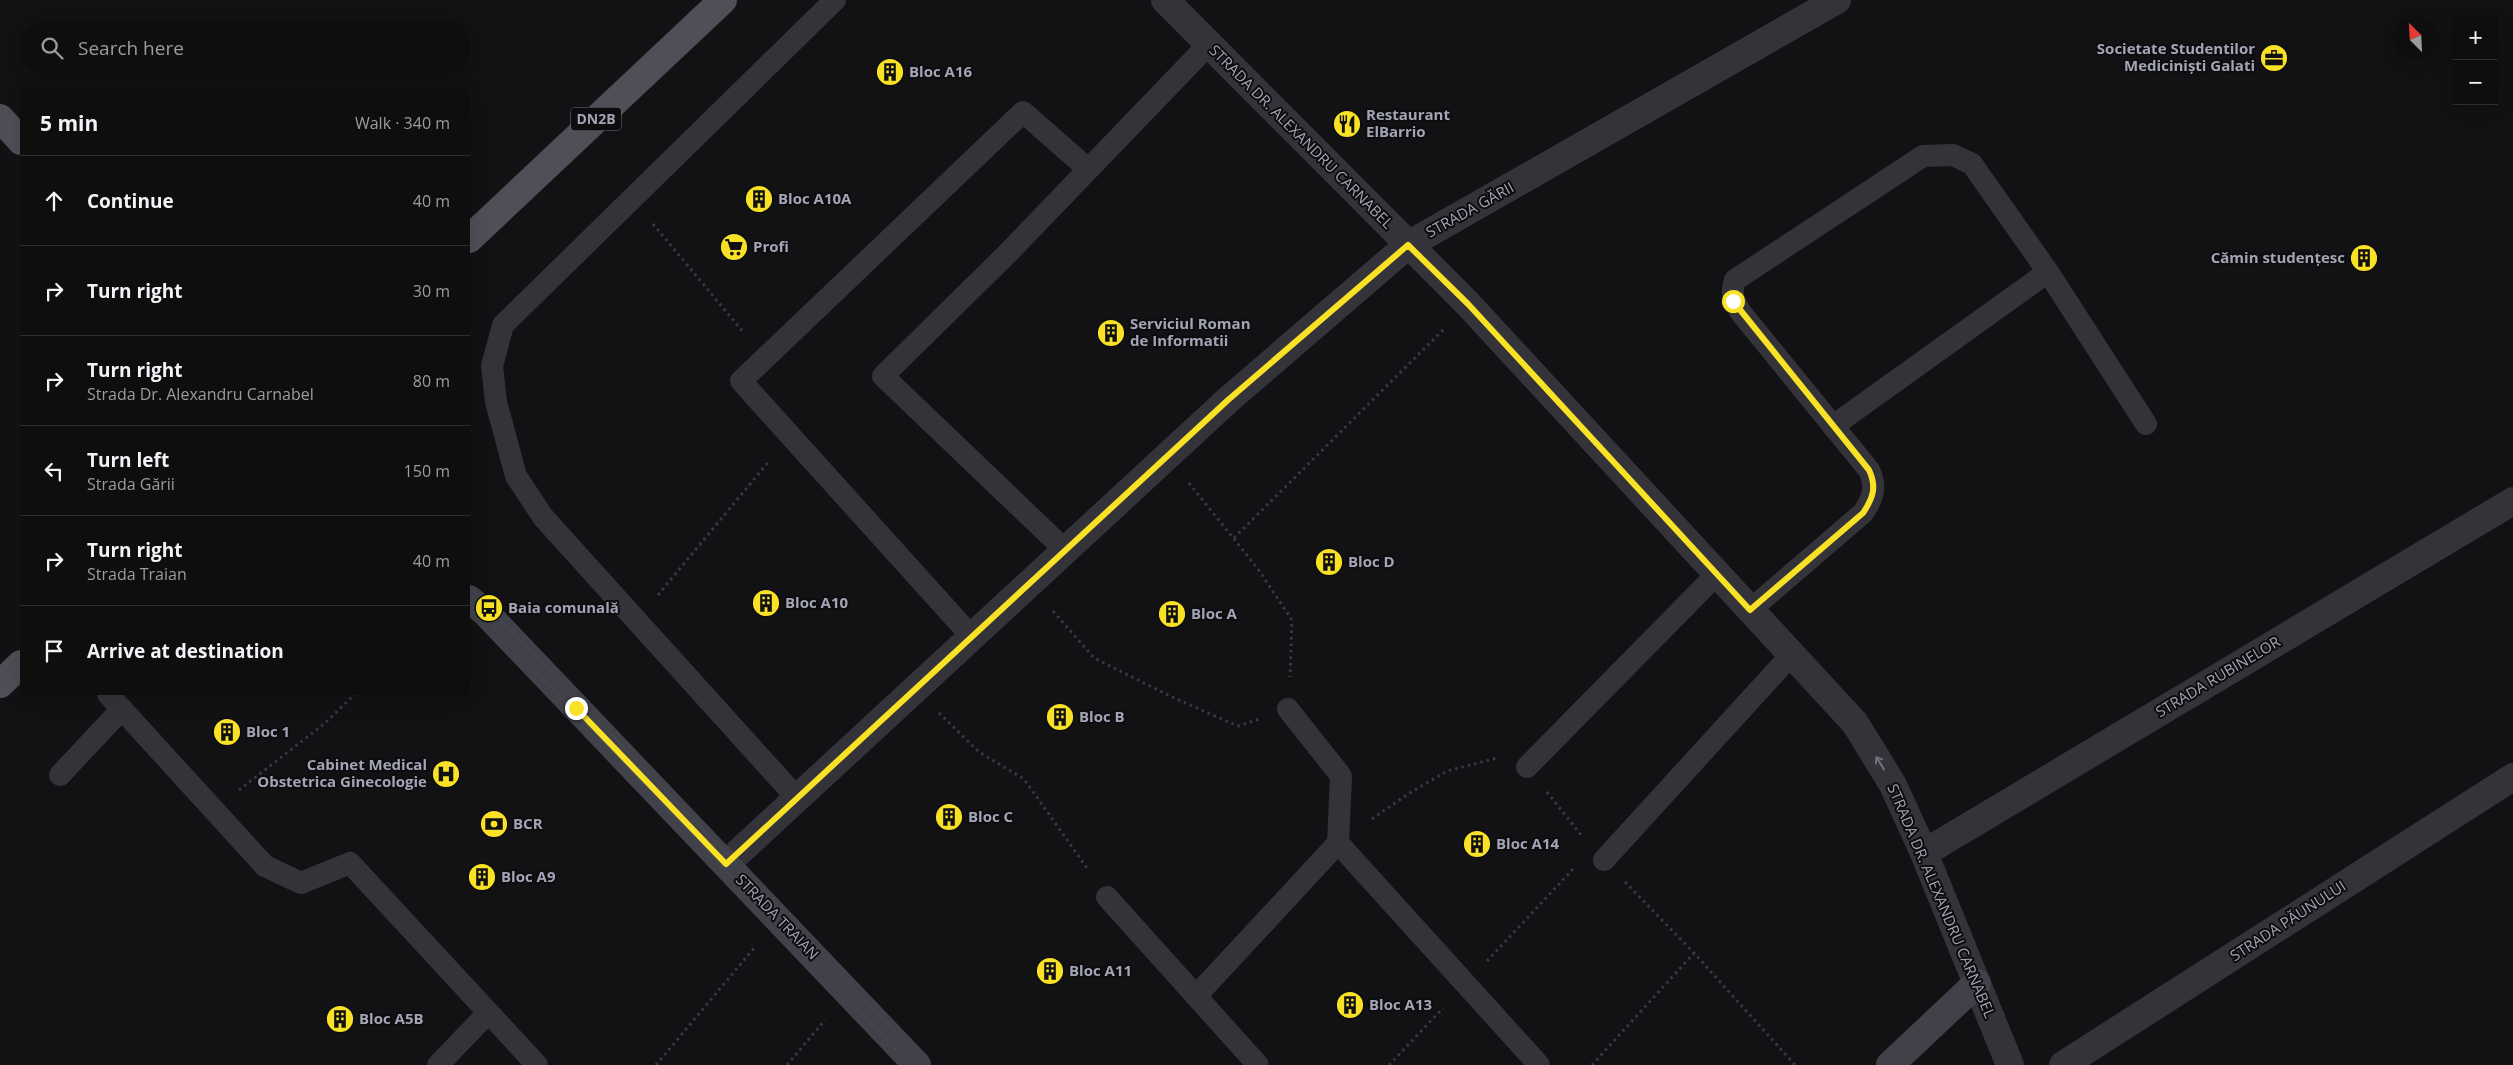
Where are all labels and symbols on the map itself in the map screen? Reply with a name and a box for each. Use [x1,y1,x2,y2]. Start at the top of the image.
north arrow [2393,15,2438,60]
place label: Societate Studentilor Mediciniști Galati [2097,38,2255,75]
street label: STRADA DR. ALEXANDRU CARNABEL [1205,40,1398,233]
office icon: Societate Studentilor Mediciniști Galati [2259,43,2289,73]
building icon: Bloc A16 [875,57,905,87]
place label: Bloc A16 [909,61,972,81]
place label: Restaurant ElBarrio [1366,104,1450,141]
road number: DN2B [571,108,621,130]
restaurant icon: Restaurant ElBarrio [1332,109,1362,139]
street label: STRADA GĂRII [1422,177,1517,242]
building icon: Bloc A10A [744,184,774,214]
place label: Bloc A10A [778,188,852,208]
supermarket icon: Profi [719,232,749,262]
place label: Profi [753,236,789,256]
building icon: Cămin studențesc [2349,243,2379,273]
place label: Cămin studențesc [2211,247,2345,267]
route start [1722,290,1745,313]
place label: Serviciul Roman de Informatii [1130,313,1251,350]
building icon: Serviciul Roman de Informatii [1096,318,1126,348]
building icon: Bloc D [1314,547,1344,577]
place label: Bloc D [1348,551,1395,571]
building icon: Bloc A10 [751,588,781,618]
place label: Bloc A10 [785,592,848,612]
bus stop icon: Baia comunală [474,593,504,623]
place label: Baia comunală [508,597,619,617]
building icon: Bloc A [1157,599,1187,629]
place label: Bloc A [1191,603,1238,623]
street label: STRADA RUBINELOR [2151,631,2284,721]
route end [565,697,588,720]
building icon: Bloc B [1045,702,1075,732]
place label: Bloc B [1079,706,1125,726]
building icon: Bloc 1 [212,717,242,747]
place label: Bloc 1 [246,721,290,741]
place label: Cabinet Medical Obstetrica Ginecologie [257,754,427,791]
one-way arrow [1875,757,1885,771]
hospital icon: Cabinet Medical Obstetrica Ginecologie [431,759,461,789]
street label: STRADA DR. ALEXANDRU CARNABEL [1883,781,2000,1021]
building icon: Bloc C [934,802,964,832]
place label: Bloc C [968,806,1014,826]
bank icon: BCR [479,809,509,839]
place label: BCR [513,813,543,833]
building icon: Bloc A14 [1462,829,1492,859]
place label: Bloc A14 [1496,833,1559,853]
building icon: Bloc A9 [467,862,497,892]
place label: Bloc A9 [501,866,556,886]
street label: STRADA TRAIAN [732,869,824,963]
street label: STRADA PĂUNULUI [2226,875,2349,965]
building icon: Bloc A11 [1035,956,1065,986]
place label: Bloc A11 [1069,960,1132,980]
building icon: Bloc A13 [1335,990,1365,1020]
place label: Bloc A13 [1369,994,1432,1014]
building icon: Bloc A5B [325,1004,355,1034]
place label: Bloc A5B [359,1008,424,1028]

